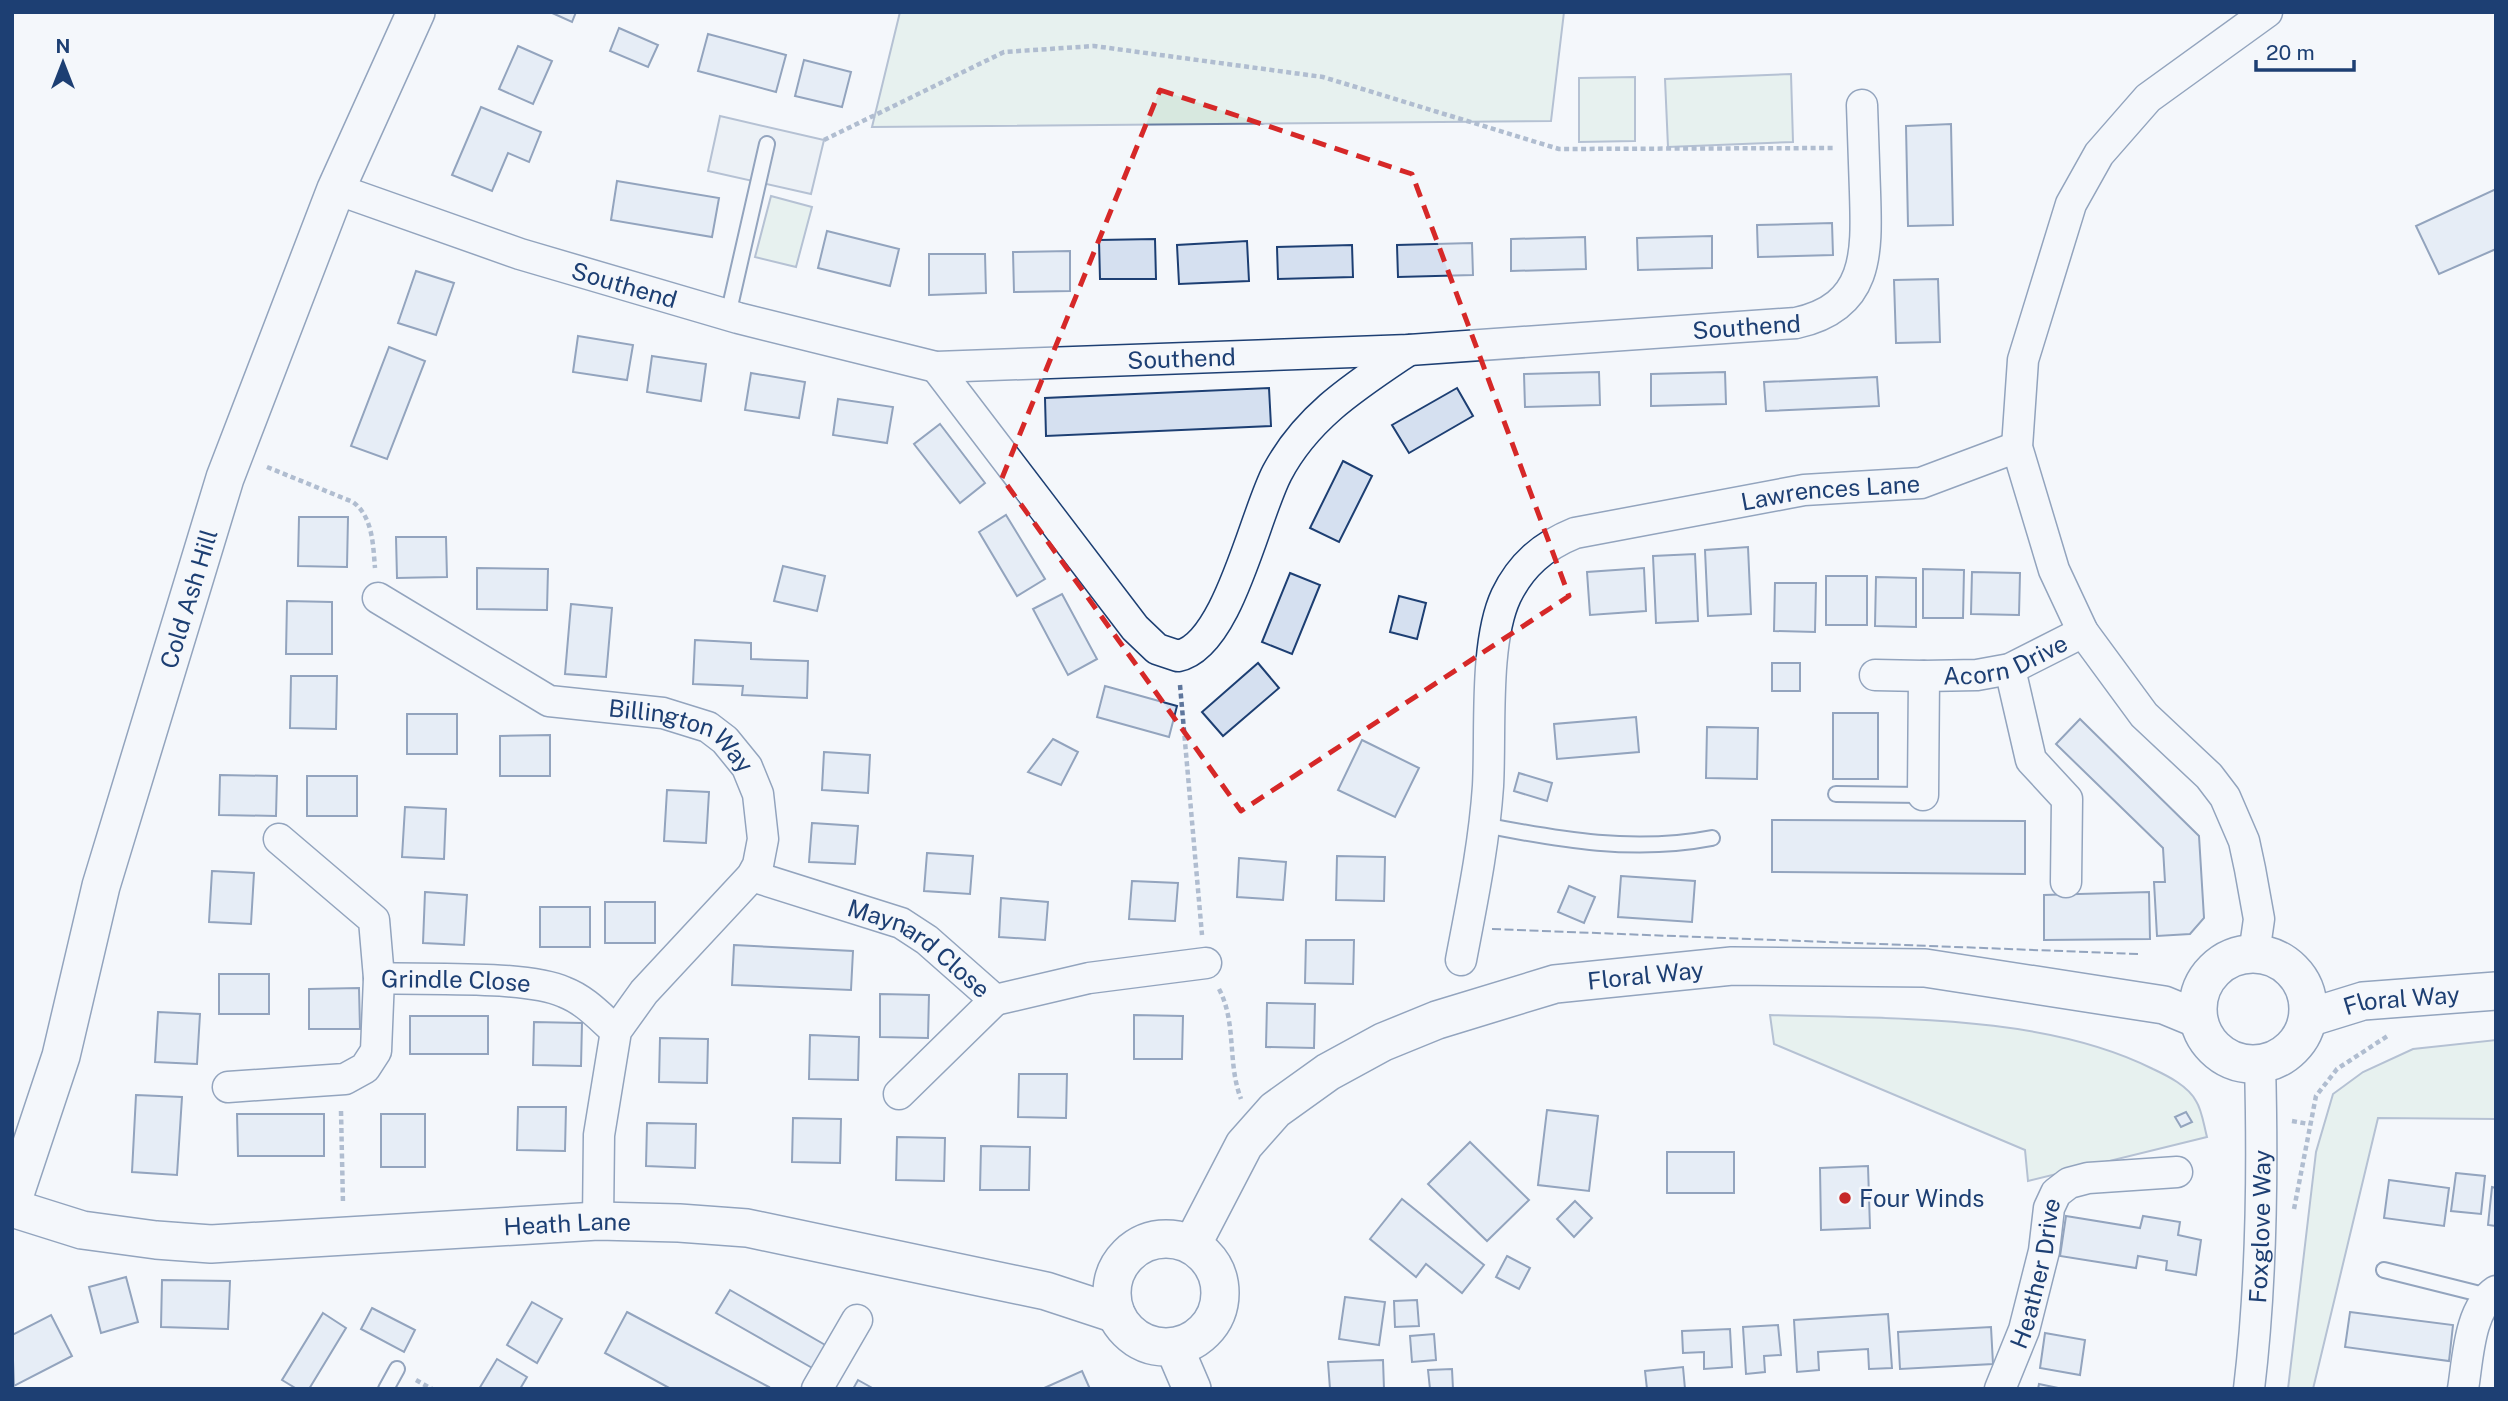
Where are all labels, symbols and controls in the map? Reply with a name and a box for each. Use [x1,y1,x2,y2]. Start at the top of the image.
north arrow [28,28,98,98]
scale bar [2256,28,2354,72]
text: N [56,35,70,57]
text: 20 m [2266,40,2315,65]
street label: Southend [568,256,680,313]
street label: Southend [1691,309,1802,344]
street label: Southend [1127,342,1236,374]
street label: Lawrences Lane [1738,469,1921,516]
street label: Cold Ash Hill [154,526,223,672]
street label: Acorn Drive [1943,628,2072,690]
street label: Billington Way [607,693,760,778]
street label: Maynard Close [844,893,996,1003]
street label: Floral Way [1586,955,1705,995]
street label: Grindle Close [381,964,532,997]
street label: Floral Way [2340,980,2461,1020]
street label: Foxglove Way [2243,1150,2275,1304]
place label: Four Winds [1859,1184,1984,1212]
marker: Four Winds [1837,1190,1853,1206]
street label: Heather Drive [2004,1193,2066,1353]
street label: Heath Lane [503,1207,631,1241]

